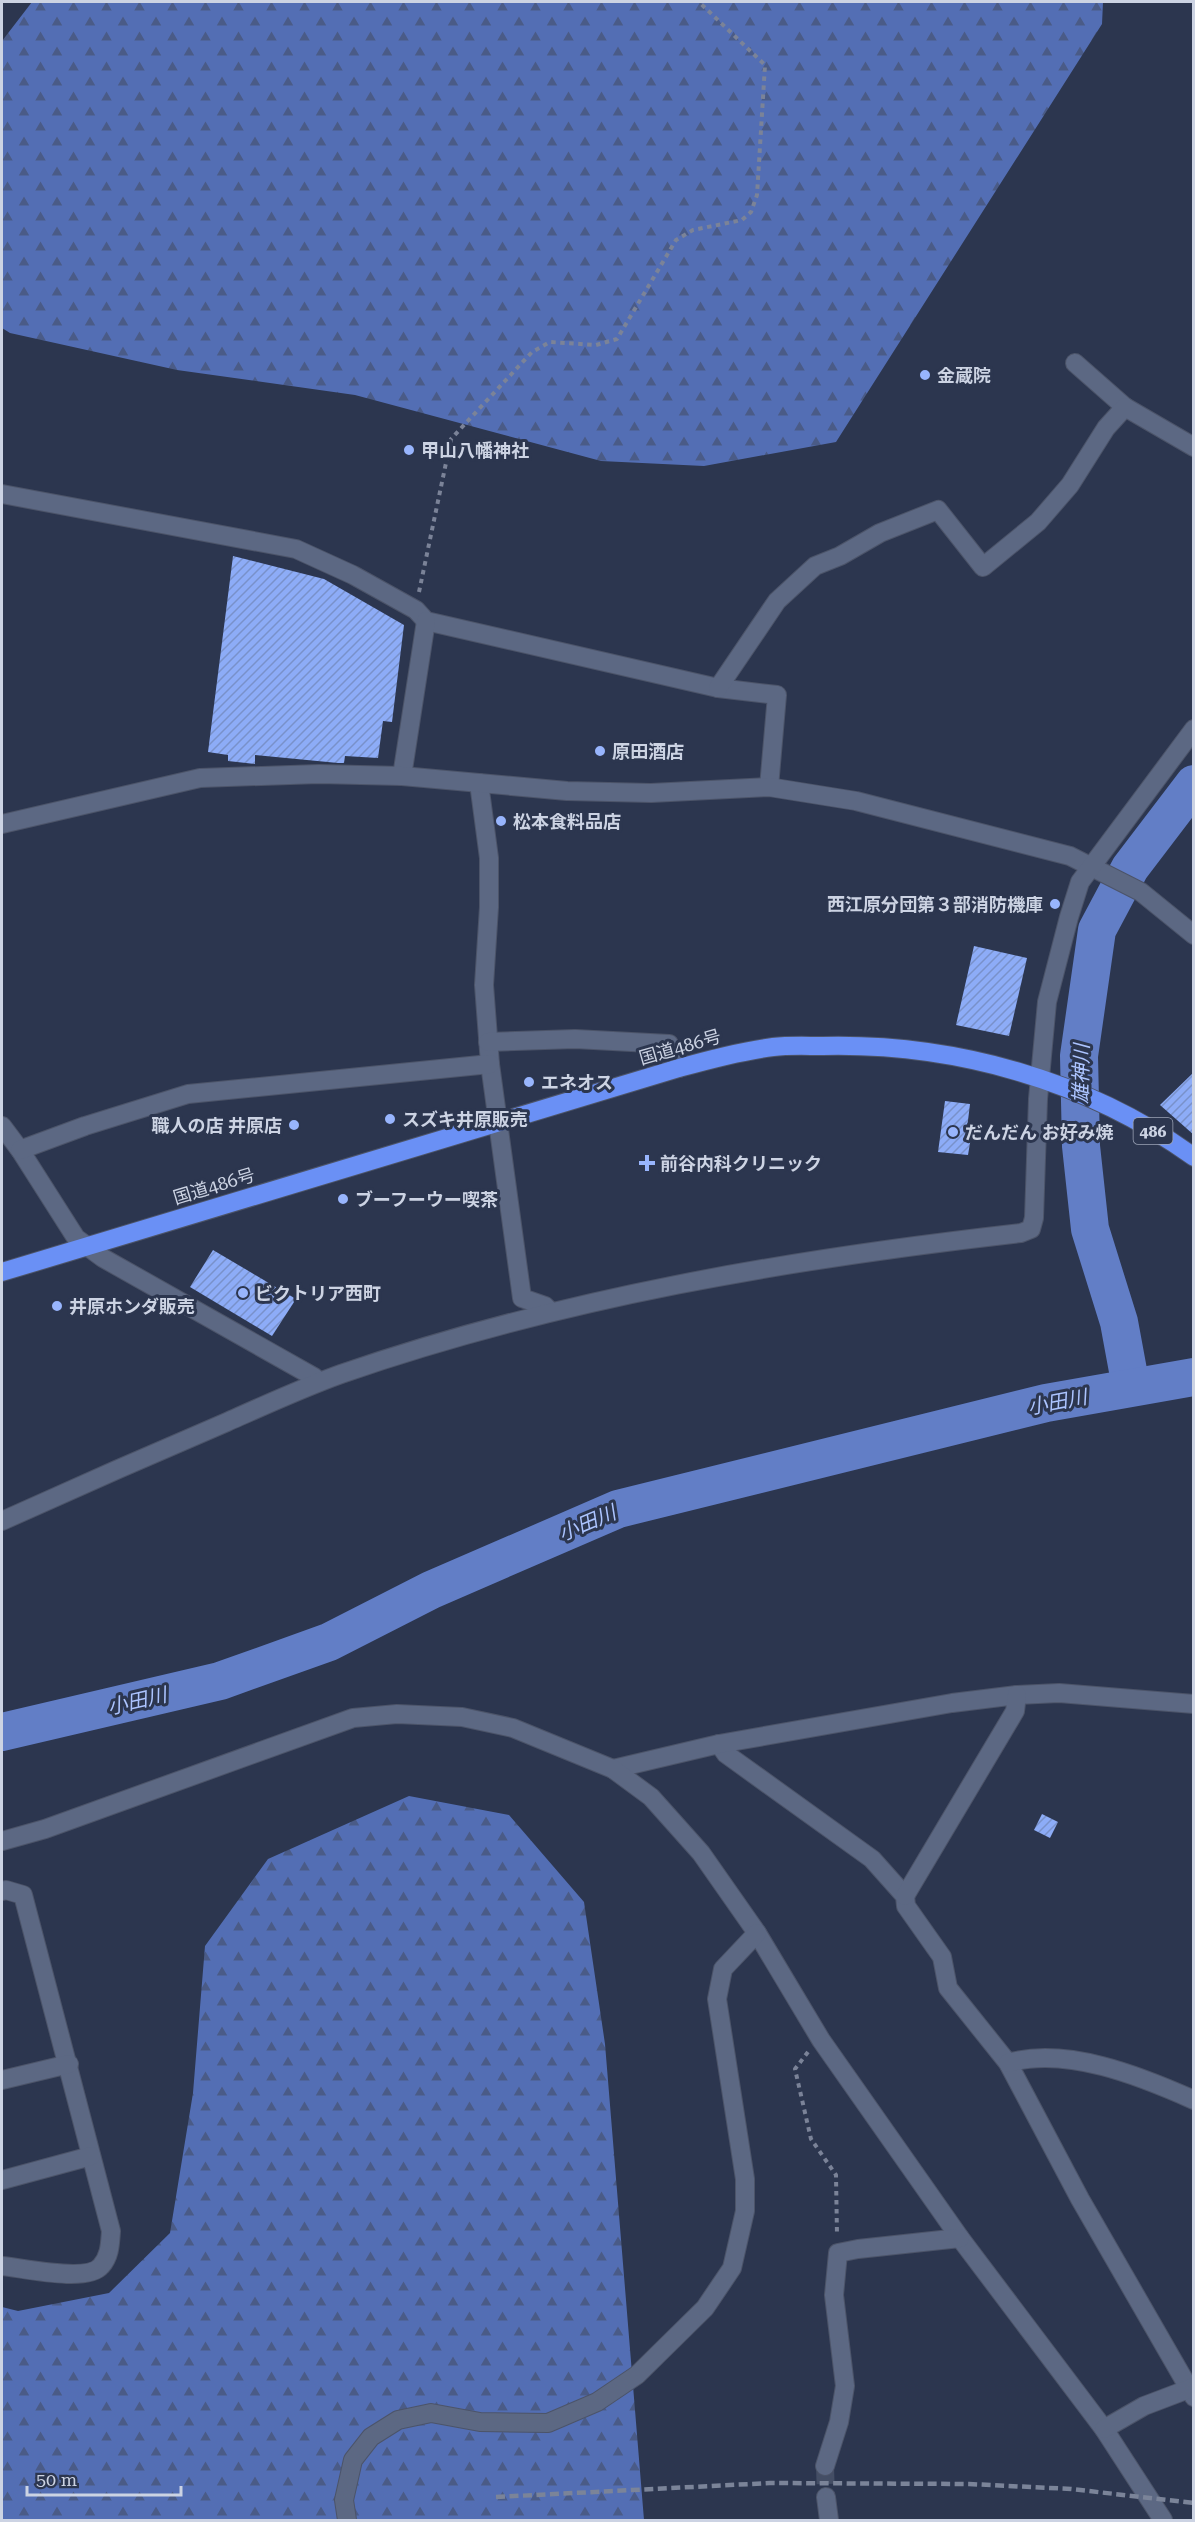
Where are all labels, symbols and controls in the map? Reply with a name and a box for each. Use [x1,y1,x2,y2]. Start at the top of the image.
place label: 金蔵院 [937,365,991,386]
marker: 金蔵院 [918,368,932,382]
place label: 甲山八幡神社 [421,440,529,461]
marker: 甲山八幡神社 [402,443,416,457]
place label: 原田酒店 [612,741,684,762]
marker: 原田酒店 [593,744,607,758]
place label: 松本食料品店 [513,811,621,832]
marker: 松本食料品店 [494,814,508,828]
place label: 西江原分団第３部消防機庫 [827,894,1043,915]
marker: 西江原分団第３部消防機庫 [1048,897,1062,911]
street label: 国道486号 [637,1025,723,1069]
water label: 雄神川 [1068,1042,1094,1104]
place label: エネオス [541,1072,613,1093]
marker: エネオス [522,1075,536,1089]
place label: スズキ井原販売 [402,1109,528,1130]
marker: スズキ井原販売 [383,1112,397,1126]
place label: 職人の店 井原店 [151,1115,282,1136]
marker: 職人の店 井原店 [287,1118,301,1132]
road number: 486 [1134,1118,1172,1144]
place label: だんだん お好み焼 [965,1122,1114,1143]
marker: だんだん お好み焼 [946,1125,960,1139]
place label: 前谷内科クリニック [660,1153,822,1174]
marker: 前谷内科クリニック [638,1154,656,1172]
street label: 国道486号 [171,1164,257,1208]
place label: ブーフーウー喫茶 [355,1189,498,1210]
marker: ブーフーウー喫茶 [336,1192,350,1206]
place label: ビクトリア西町 [255,1283,381,1304]
marker: ビクトリア西町 [236,1286,250,1300]
place label: 井原ホンダ販売 [69,1296,195,1317]
marker: 井原ホンダ販売 [50,1299,64,1313]
water label: 小田川 [1025,1384,1091,1420]
water label: 小田川 [555,1499,621,1546]
water label: 小田川 [105,1682,171,1719]
scale bar [27,2459,182,2497]
text: 50 m [36,2469,77,2490]

